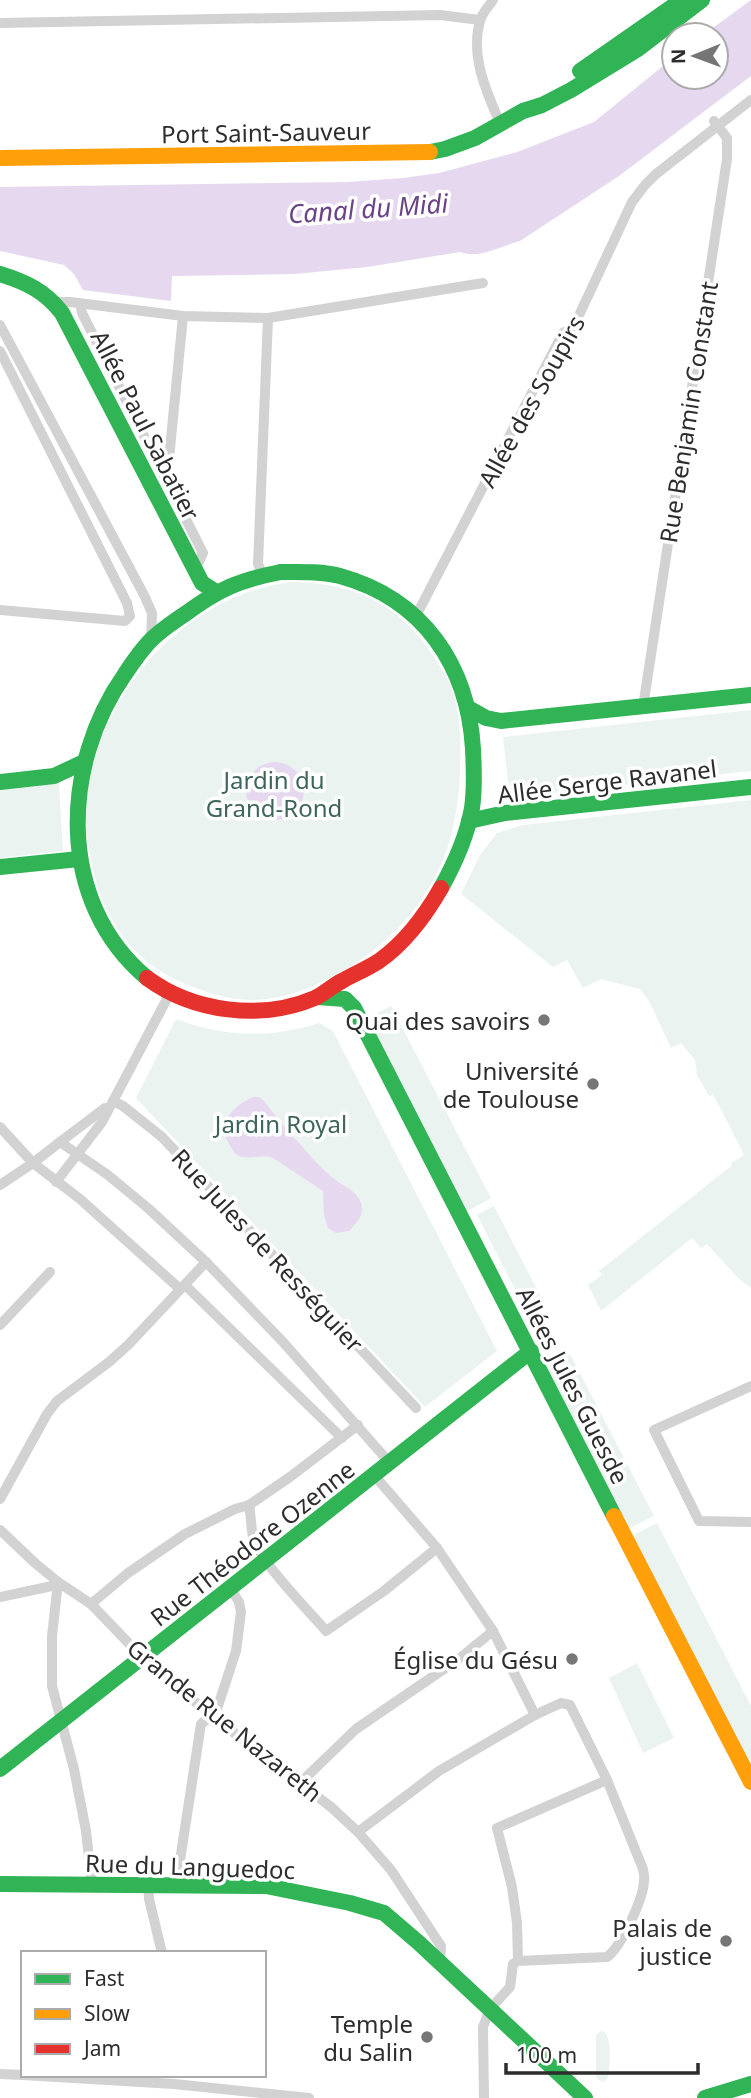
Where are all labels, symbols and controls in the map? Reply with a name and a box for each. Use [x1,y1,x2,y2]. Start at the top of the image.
north arrow [660,21,730,91]
text: N [665,48,691,64]
street label: Port Saint-Sauveur [161,114,371,150]
water label: Canal du Midi [287,184,451,232]
street label: Rue Benjamin Constant [651,278,725,545]
street label: Allée des Soupirs [470,309,592,493]
street label: Allée Paul Sabatier [84,324,208,526]
street label: Allée Serge Ravanel [496,751,718,811]
park label: Jardin du Grand-Rond [206,763,342,824]
place label: Quai des savoirs [345,1004,530,1037]
marker: Quai des savoirs [536,1012,552,1028]
place label: Université de Toulouse [443,1054,579,1115]
marker: Université de Toulouse [585,1076,601,1092]
park label: Jardin Royal [213,1107,347,1140]
street label: Rue Jules de Rességuier [165,1141,371,1359]
street label: Allées Jules Guesde [509,1281,637,1489]
street label: Rue Théodore Ozenne [143,1453,361,1633]
street label: Grande Rue Nazareth [121,1631,329,1809]
place label: Église du Gésu [393,1643,558,1676]
marker: Église du Gésu [564,1651,580,1667]
street label: Rue du Languedoc [84,1846,296,1886]
place label: Palais de justice [612,1911,712,1972]
marker: Palais de justice [718,1933,734,1949]
legend [21,1951,266,2077]
text: Fast [84,1964,125,1992]
text: Slow [84,1999,130,2027]
place label: Temple du Salin [323,2007,413,2068]
marker: Temple du Salin [419,2029,435,2045]
scale bar [506,2032,698,2076]
text: Jam [82,2034,121,2062]
text: 100 m [516,2041,577,2069]

